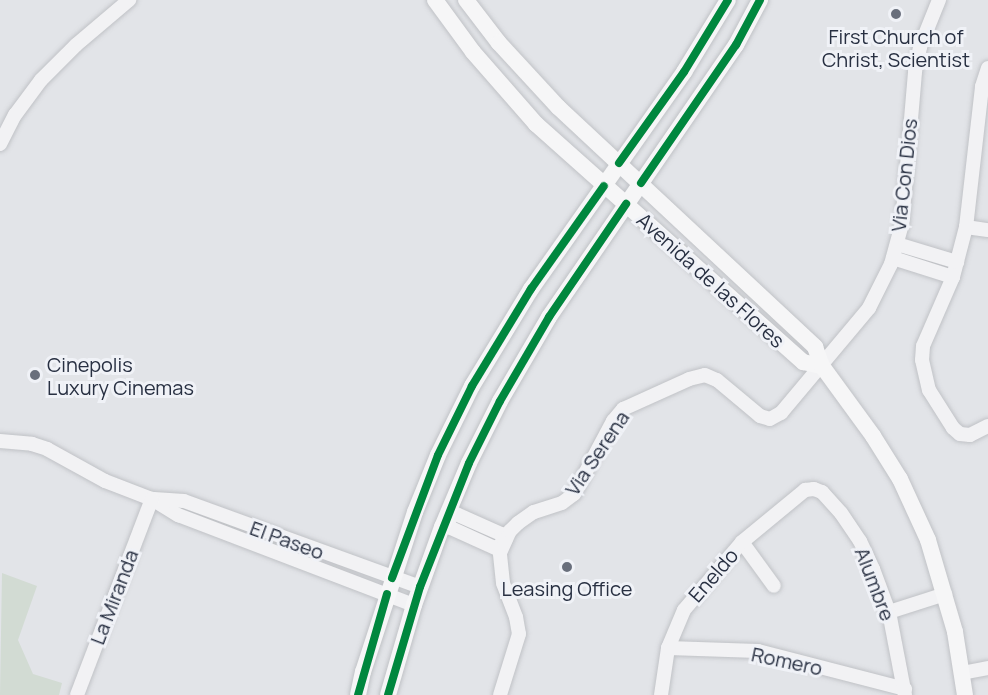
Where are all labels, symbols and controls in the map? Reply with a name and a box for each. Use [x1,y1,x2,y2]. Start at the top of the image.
marker: First Church of Christ, Scientist [889,7,903,21]
place label: First Church of Christ, Scientist [822,24,970,71]
street label: Via Con Dios [886,117,922,233]
street label: Avenida de las Flores [632,207,790,353]
place label: Cinepolis Luxury Cinemas [47,352,194,399]
marker: Cinepolis Luxury Cinemas [28,368,42,382]
street label: Via Serena [560,406,634,500]
street label: El Paseo [247,516,327,564]
street label: Eneldo [683,543,743,607]
street label: Alumbre [850,544,900,624]
street label: La Miranda [85,546,143,648]
marker: Leasing Office [560,560,574,574]
place label: Leasing Office [502,576,632,600]
street label: Romero [749,642,825,680]

